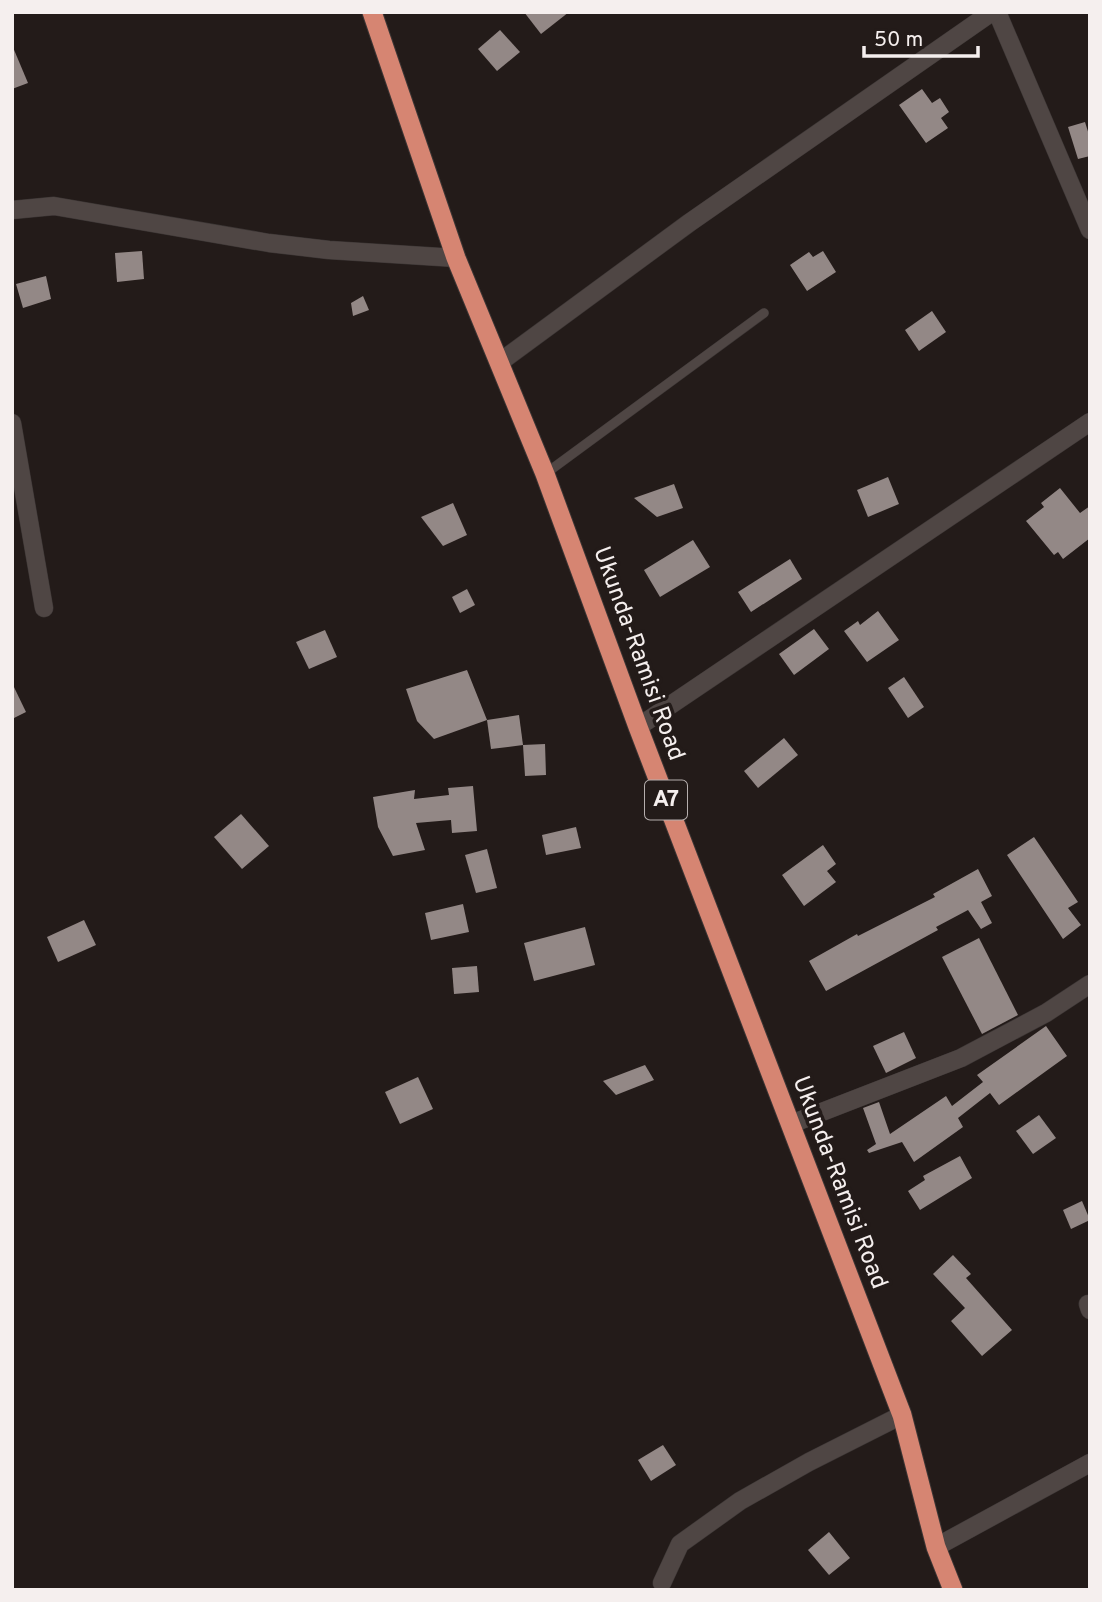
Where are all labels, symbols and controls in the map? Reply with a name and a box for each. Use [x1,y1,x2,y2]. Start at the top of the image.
scale bar [864,14,978,58]
text: 50 m [874,27,923,54]
street label: Ukunda-Ramisi Road [585,543,691,765]
road number: A7 [645,780,687,820]
street label: Ukunda-Ramisi Road [785,1072,893,1294]

